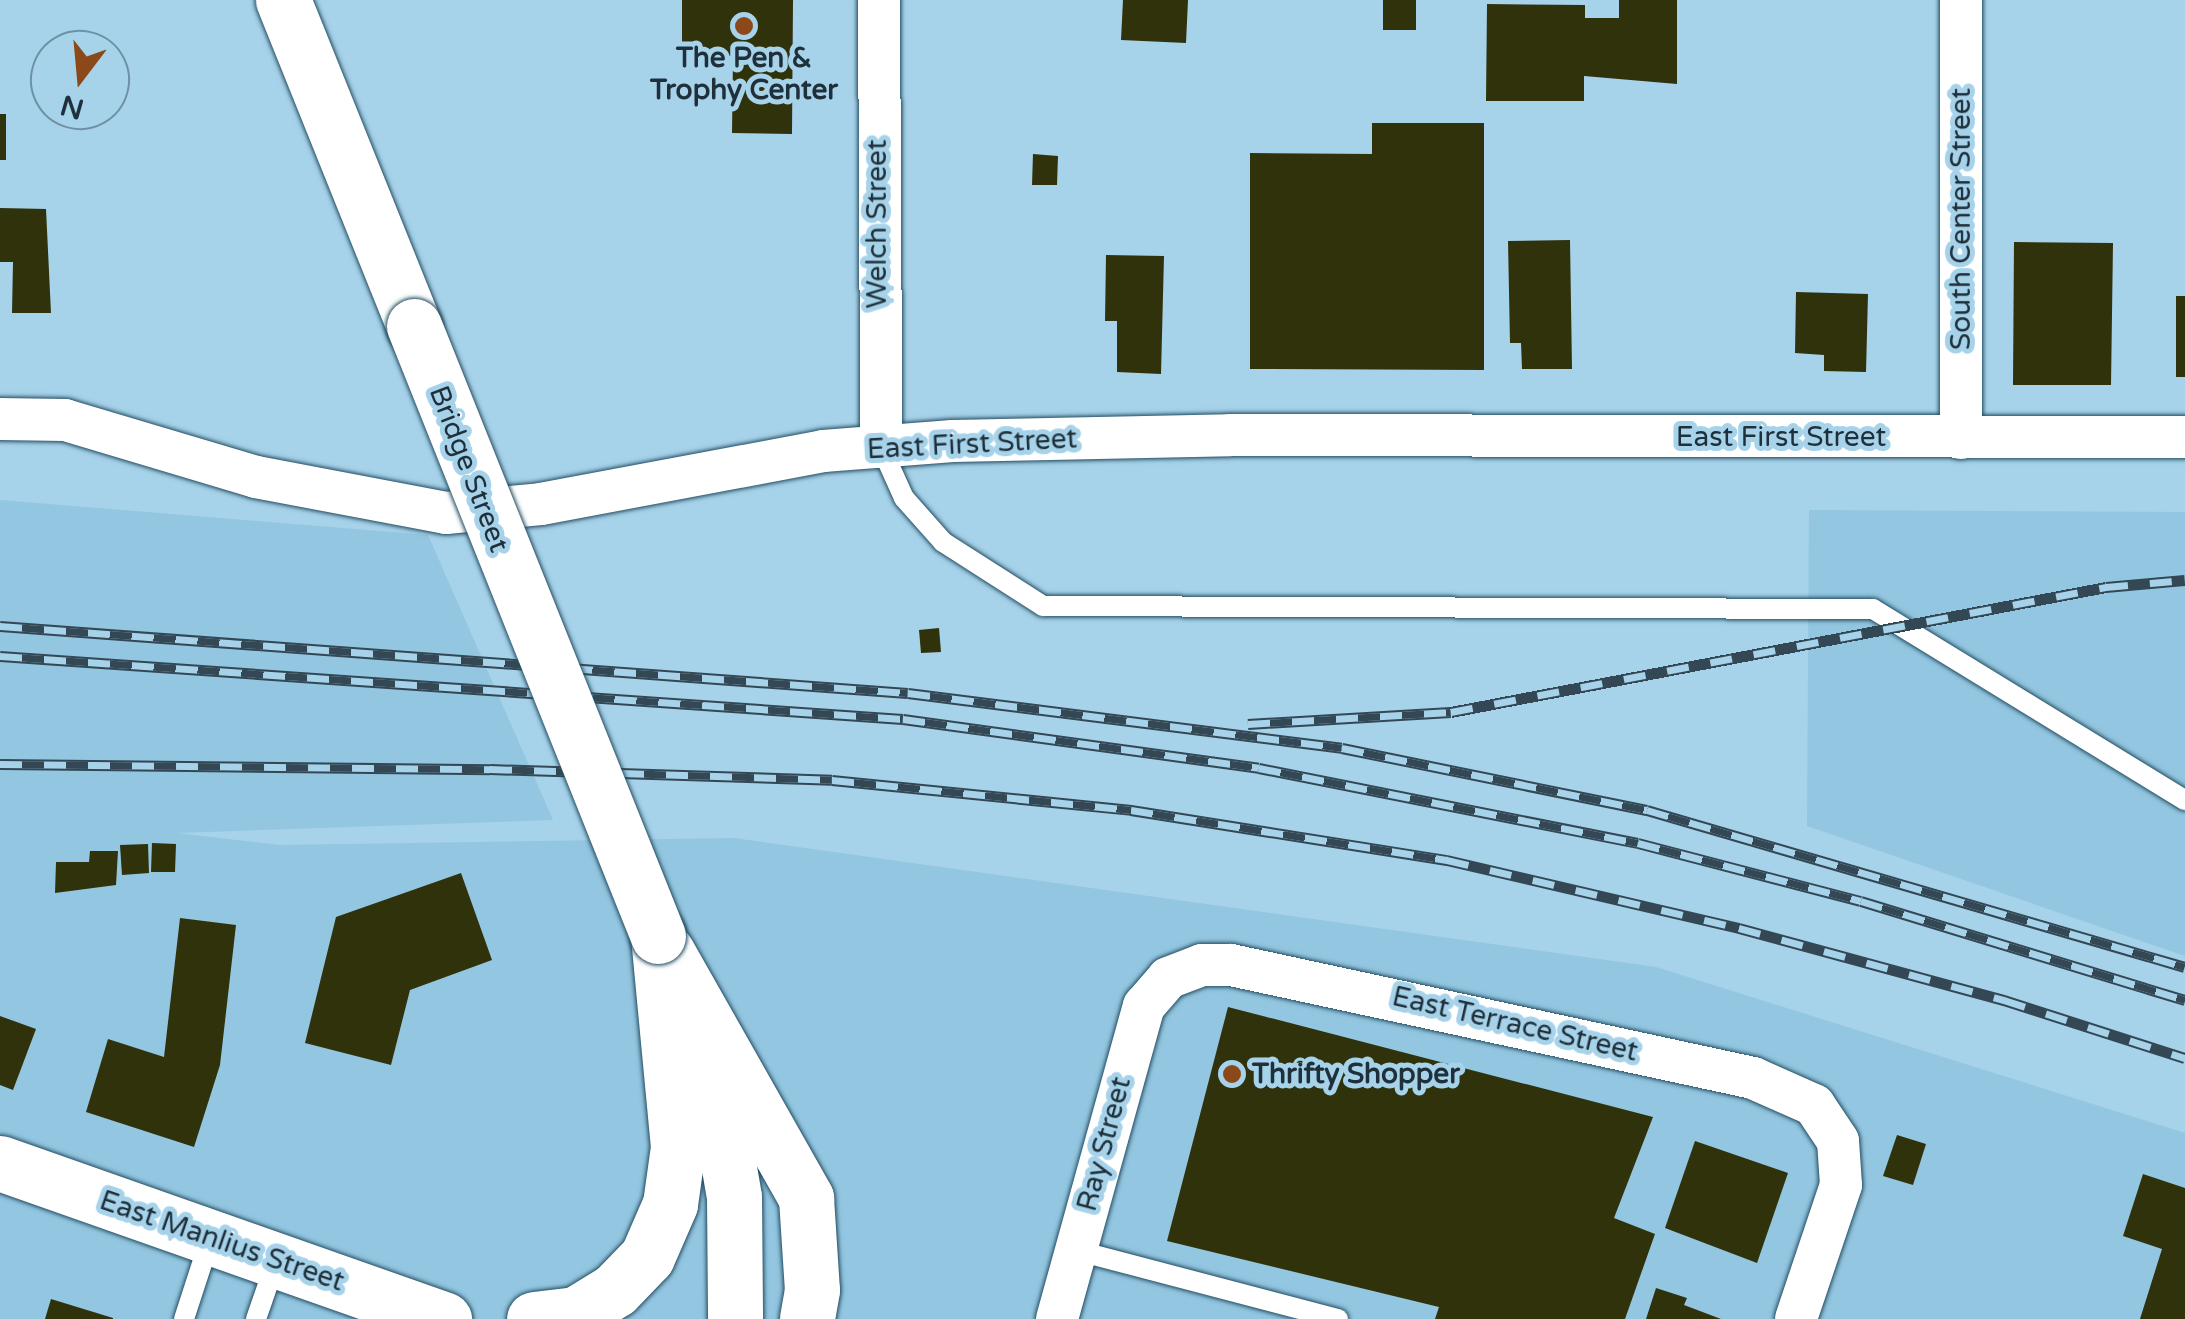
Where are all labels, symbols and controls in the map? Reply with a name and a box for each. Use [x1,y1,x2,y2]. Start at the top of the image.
marker: The Pen & Trophy Center [733,15,755,37]
north arrow [30,30,130,130]
place label: The Pen & Trophy Center [650,41,838,107]
text: N [57,87,88,126]
street label: South Center Street [1944,88,1978,350]
street label: Welch Street [860,139,894,309]
street label: Bridge Street [422,381,516,557]
street label: East First Street [1676,420,1886,454]
street label: East First Street [866,422,1078,466]
street label: East Terrace Street [1389,979,1641,1069]
place label: Thrifty Shopper [1252,1057,1460,1091]
marker: Thrifty Shopper [1221,1063,1243,1085]
street label: Ray Street [1070,1073,1138,1215]
street label: East Manlius Street [95,1183,349,1299]

